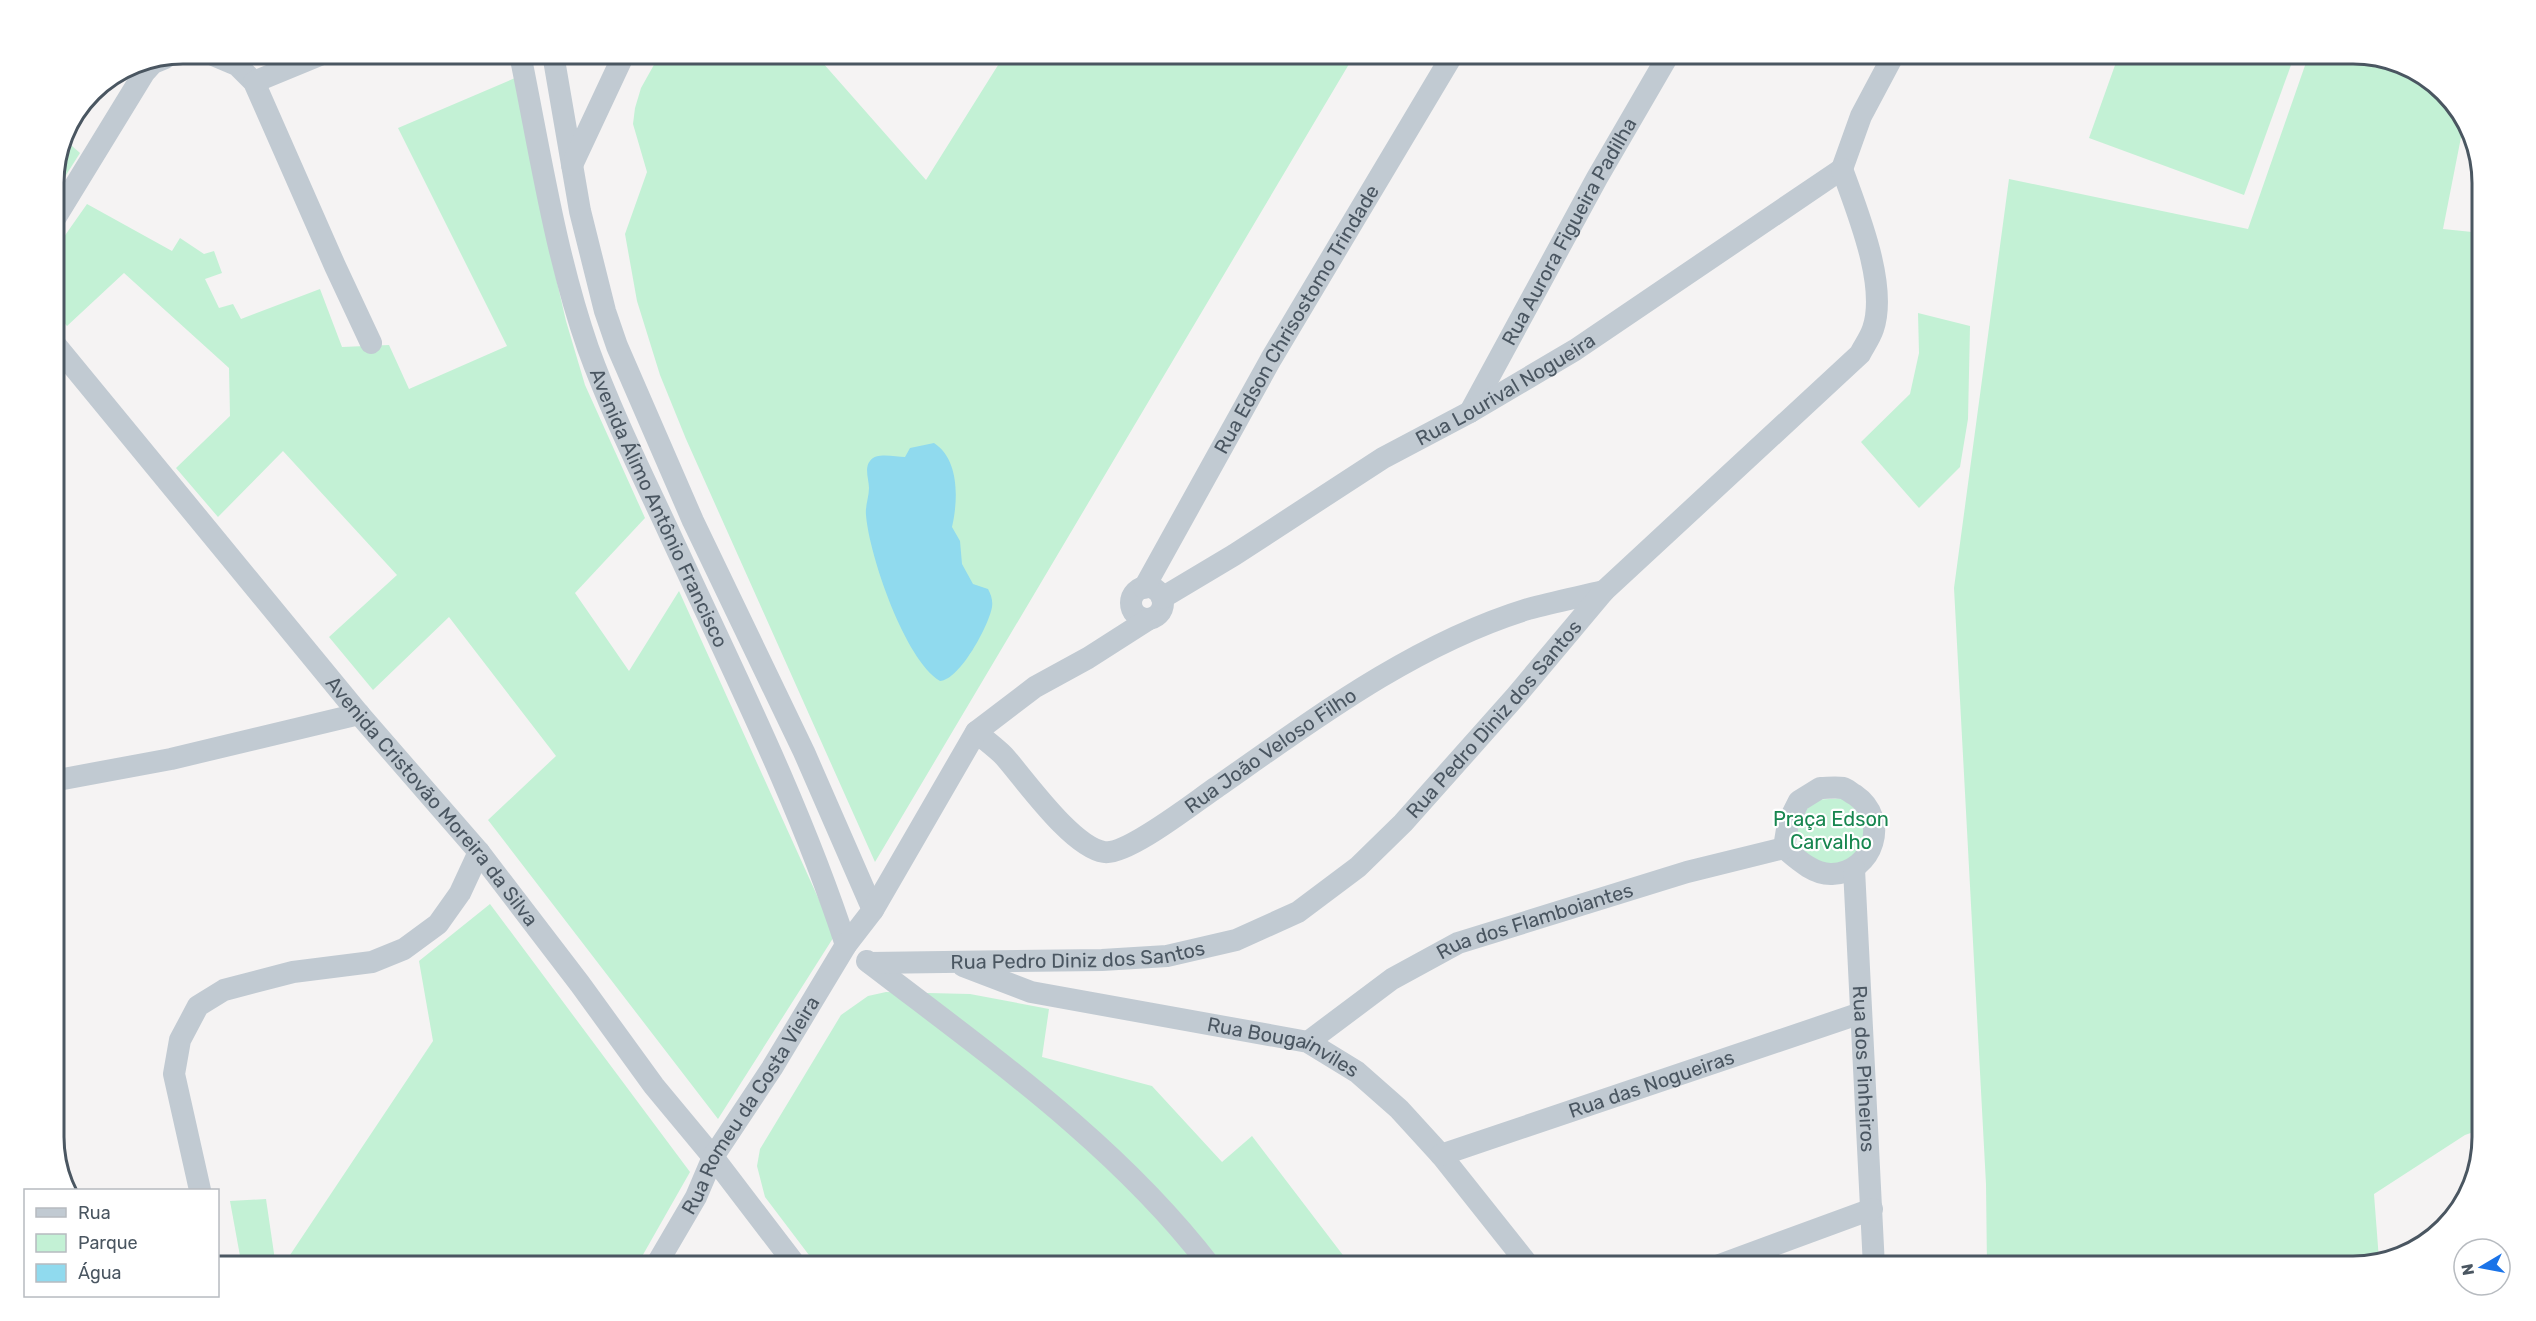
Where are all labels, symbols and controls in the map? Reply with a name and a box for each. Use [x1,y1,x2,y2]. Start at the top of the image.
street label: Rua Aurora Figueira Padilha [1496,113,1642,349]
street label: Rua Edson Chrisostomo Trindade [1209,180,1384,458]
street label: Rua Lourival Nogueira [1411,328,1600,451]
street label: Avenida Álimo Antônio Francisco [585,365,733,651]
street label: Rua Pedro Diniz dos Santos [1401,615,1587,823]
street label: Avenida Cristovão Moreira da Silva [321,671,543,931]
street label: Rua João Veloso Filho [1180,683,1361,818]
park label: Praça Edson Carvalho [1773,807,1889,854]
street label: Rua dos Flamboiantes [1432,877,1636,965]
street label: Rua Pedro Diniz dos Santos [950,936,1207,974]
street label: Rua dos Pinheiros [1848,985,1880,1153]
street label: Rua Romeu da Costa Vieira [676,992,824,1219]
street label: Rua Bougainviles [1205,1012,1363,1082]
street label: Rua das Nogueiras [1565,1045,1737,1123]
legend [24,1189,219,1297]
text: Rua [78,1202,111,1224]
text: Parque [78,1232,138,1254]
north arrow [2452,1237,2512,1297]
text: Água [78,1262,121,1284]
text: N [2457,1262,2478,1277]

